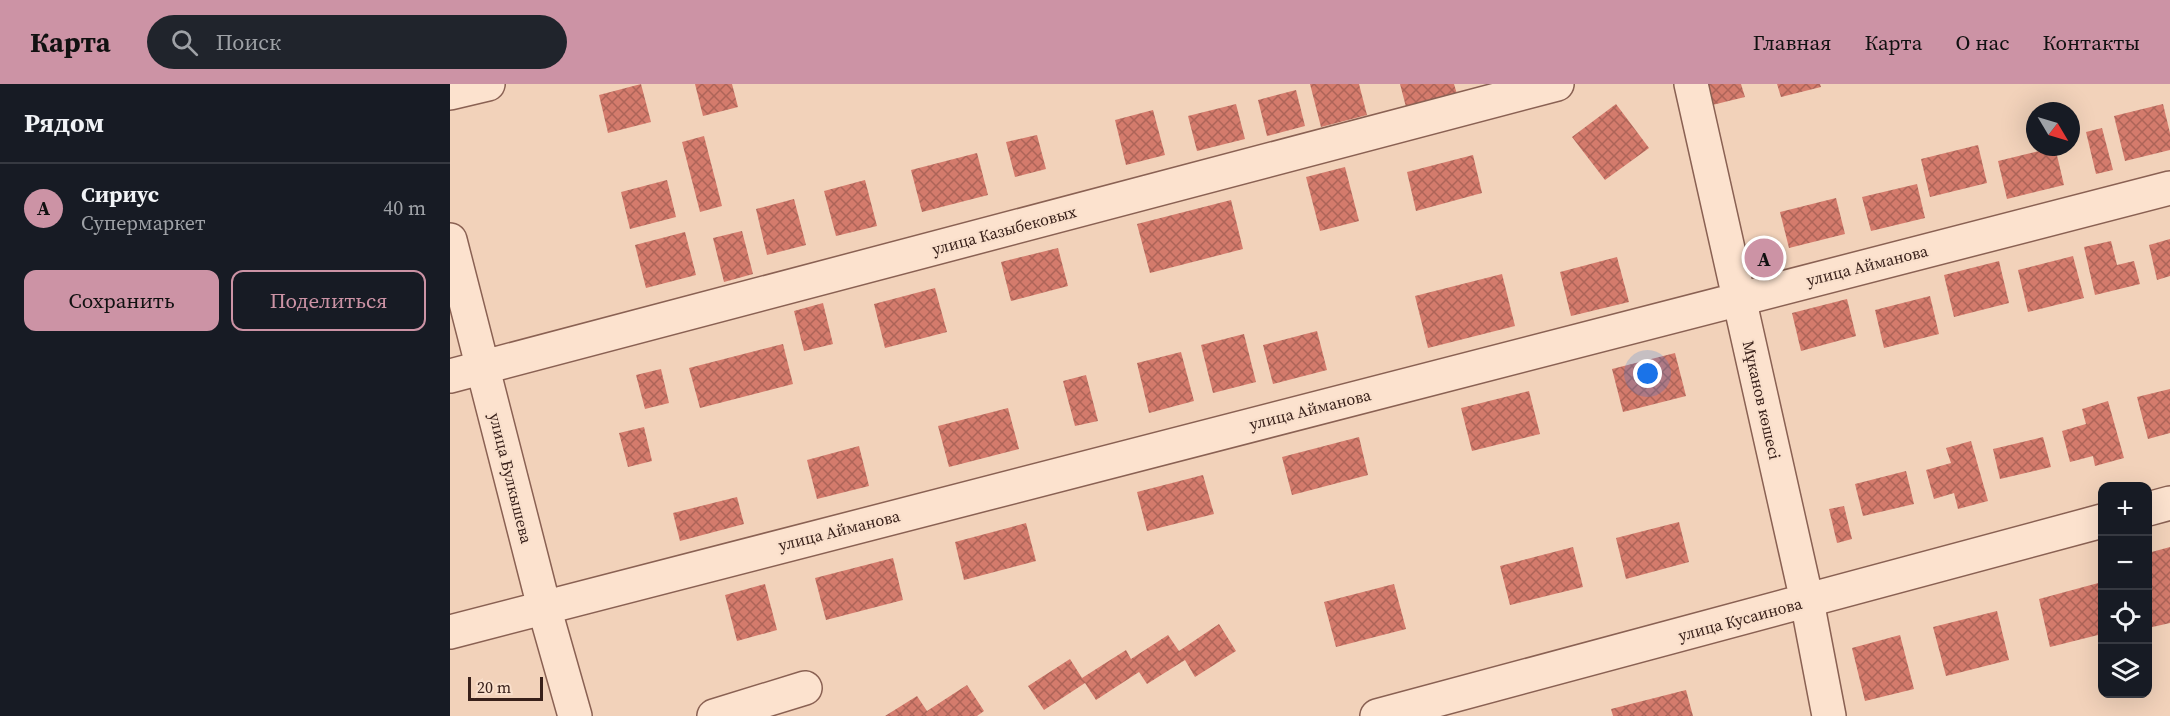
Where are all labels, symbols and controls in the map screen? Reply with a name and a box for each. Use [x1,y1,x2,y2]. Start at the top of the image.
search box [147,15,567,69]
text: Карта [30,23,111,61]
icon: search [168,26,201,59]
text: Поиск [216,27,281,57]
text: Главная [1753,28,1831,57]
text: Карта [1864,28,1922,57]
text: О нас [1955,28,2009,57]
text: Контакты [2042,28,2140,57]
north arrow [2026,102,2080,156]
text: Рядом [24,105,104,141]
text: Сириус [81,179,159,209]
text: A [37,194,50,222]
text: 40 m [383,194,426,222]
street label: улица Казыбековых [929,200,1079,260]
text: Супермаркет [81,209,206,237]
pin: A [1744,236,1784,280]
street label: улица Айманова [1804,239,1931,291]
button: Сохранить [24,270,219,331]
button: Поделиться [231,270,426,331]
street label: Мұканов көшесі [1738,339,1786,462]
your location [1633,359,1662,388]
street label: улица Айманова [1247,383,1374,435]
street label: улица Булкышева [484,410,538,547]
map controls [2098,482,2152,698]
button: + [2098,482,2152,536]
street label: улица Айманова [776,504,903,556]
button: − [2098,536,2152,590]
button: locate [2098,590,2152,644]
street label: улица Кусаинова [1676,592,1805,646]
button: layers [2098,644,2152,698]
scale bar [468,674,543,702]
text: 20 m [477,676,511,698]

